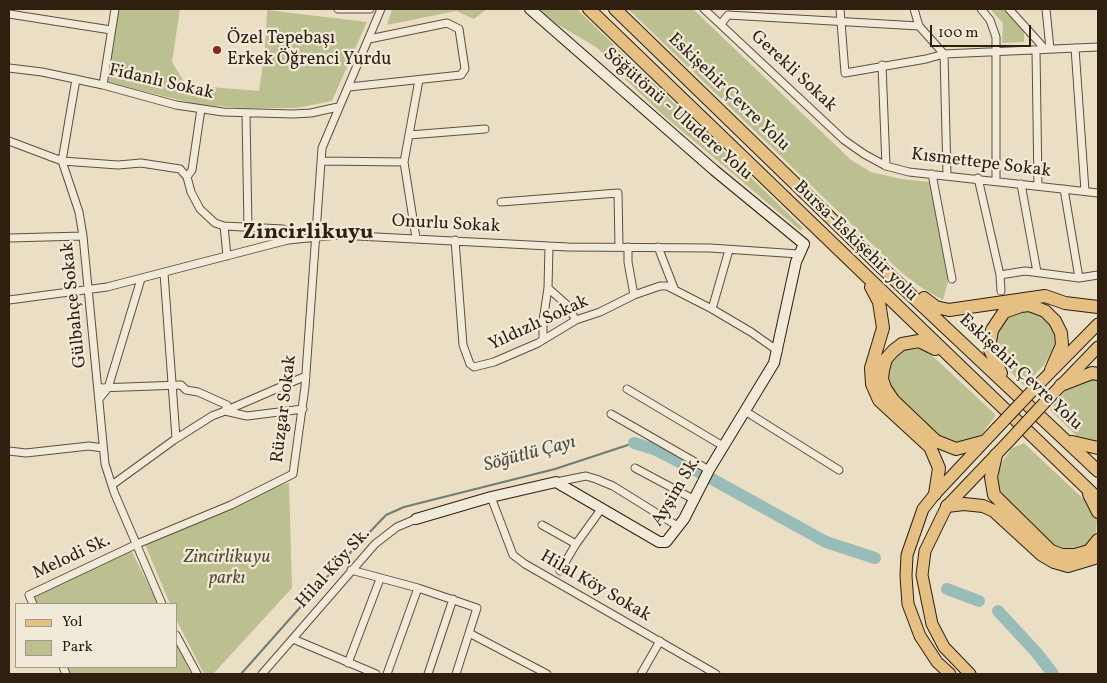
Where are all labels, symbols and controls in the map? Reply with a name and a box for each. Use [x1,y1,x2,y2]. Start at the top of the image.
scale bar [932,15,1033,47]
text: 100 m [938,23,978,44]
street label: Gerekli Sokak [745,27,841,117]
place label: Özel Tepebaşı Erkek Öğrenci Yurdu [227,29,392,72]
street label: Eskişehir Çevre Yolu [663,29,793,157]
marker: Özel Tepebaşı Erkek Öğrenci Yurdu [211,44,223,56]
street label: Söğütönü - Uludere Yolu [598,44,756,186]
street label: Fidanlı Sokak [106,60,216,106]
street label: Kısmettepe Sokak [910,145,1052,183]
street label: Bursa-Eskişehir yolu [788,177,922,307]
street label: Onurlu Sokak [391,211,501,239]
district label: Zincirlikuyu [243,221,373,247]
street label: Gülbahçe Sokak [58,241,92,369]
street label: Yıldızlı Sokak [486,291,592,357]
street label: Eskişehir Çevre Yolu [954,310,1086,436]
street label: Rüzgar Sokak [268,354,302,464]
water label: Söğütlü Çayı [482,432,578,478]
street label: Ayşim Sk. [648,453,706,531]
street label: Hilal Köy Sk. [292,524,376,614]
street label: Melodi Sk. [30,531,114,585]
street label: Hilal Köy Sokak [536,547,654,627]
park label: Zincirlikuyu parkı [184,548,270,590]
legend [15,603,178,668]
text: Yol [62,612,82,633]
text: Park [62,637,93,658]

